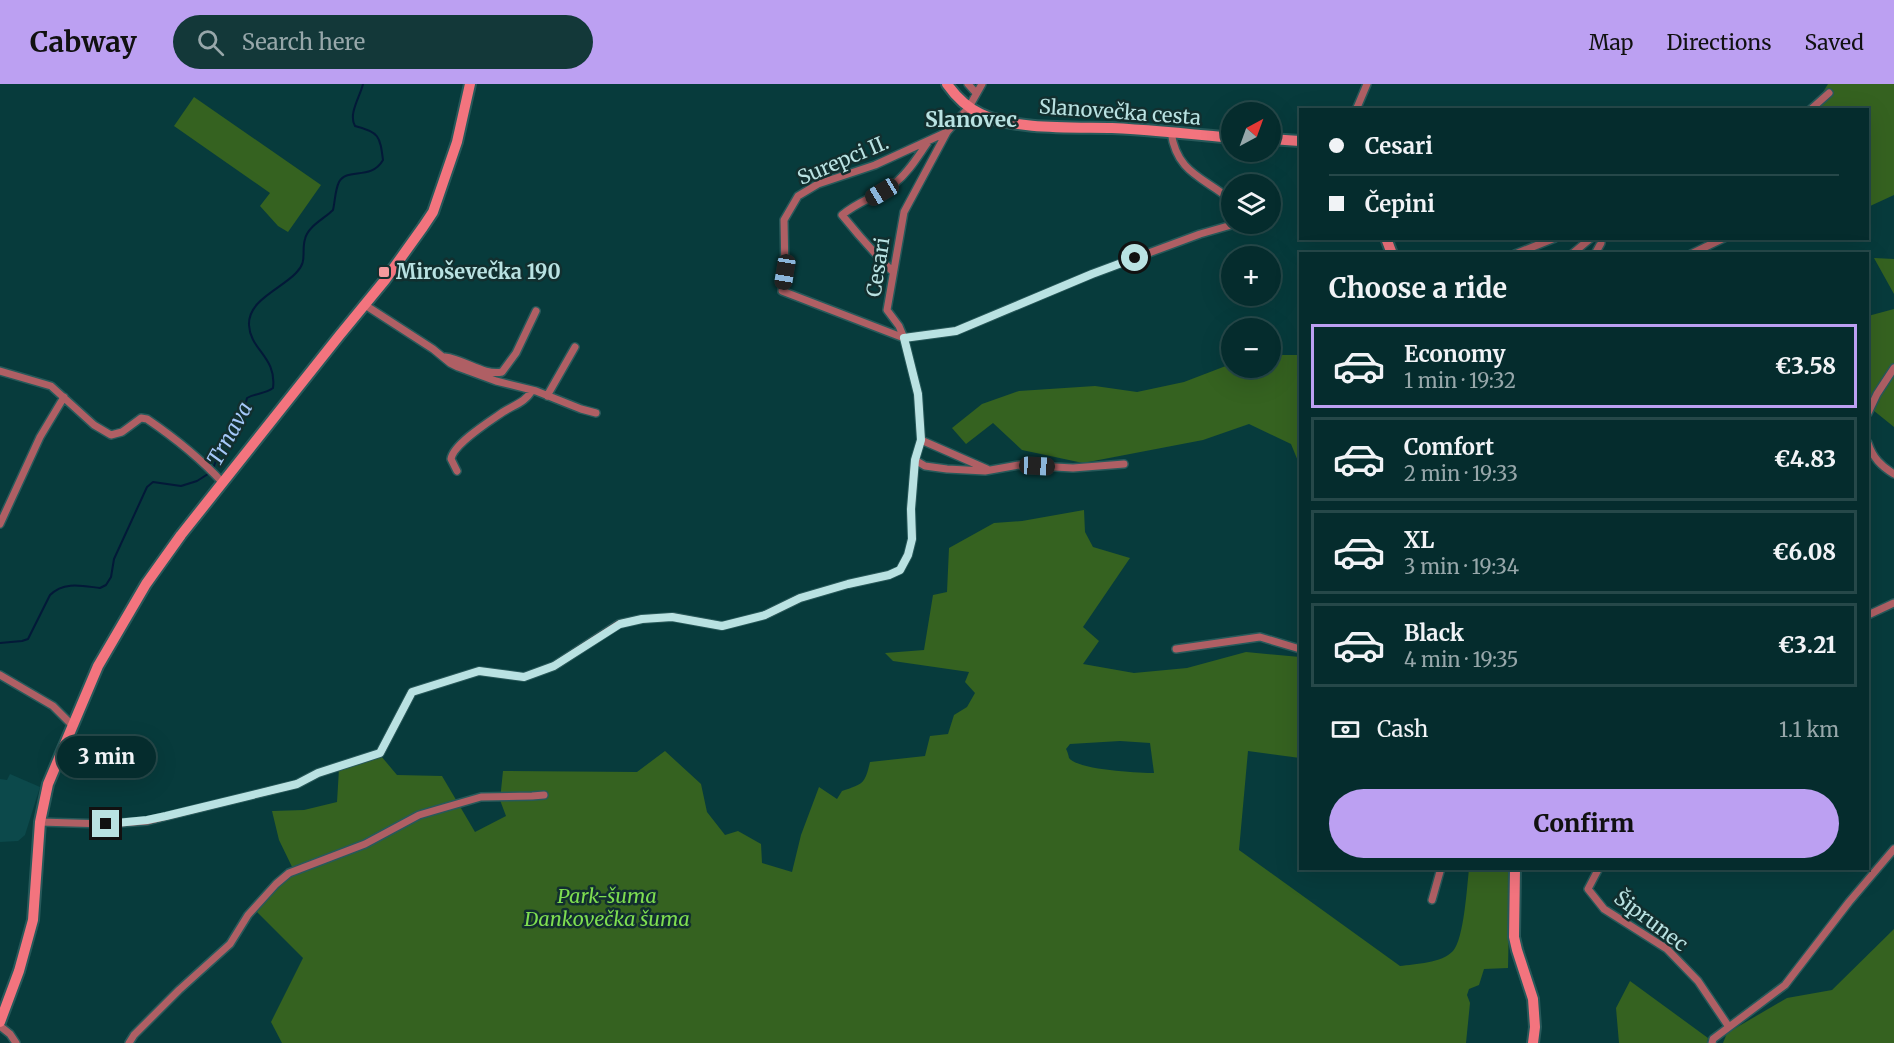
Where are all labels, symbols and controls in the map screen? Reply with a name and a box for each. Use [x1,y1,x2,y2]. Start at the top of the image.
search box [173,15,593,69]
text: Cabway [30,24,137,60]
icon: search [194,26,227,59]
text: Search here [242,28,365,56]
text: Map [1589,29,1633,56]
text: Directions [1666,29,1771,56]
text: Saved [1804,29,1864,56]
street label: Slanovečka cesta [1038,93,1202,130]
north arrow [1221,102,1281,162]
map controls [1221,102,1281,378]
district label: Slanovec [925,106,1017,133]
street label: Surepci II. [793,129,892,190]
text: Cesari [1365,132,1433,160]
button: layers [1221,174,1281,234]
car [862,175,902,209]
text: Čepini [1365,190,1435,218]
street label: Cesari [860,235,895,298]
route start [1121,244,1148,271]
button: + [1221,246,1281,306]
car [773,253,797,291]
place label: Miroševečka 190 [396,259,561,284]
marker: Miroševečka 190 [377,265,391,279]
text: Choose a ride [1329,271,1507,305]
button: − [1221,318,1281,378]
icon: car [1332,339,1386,393]
text: Economy [1404,340,1505,368]
text: €3.58 [1775,352,1836,380]
text: 1 min · 19:32 [1404,368,1516,393]
water label: Trnava [201,397,258,471]
icon: car [1332,432,1386,486]
text: Comfort [1404,433,1494,461]
text: €4.83 [1774,445,1836,473]
car [1019,456,1055,476]
text: 2 min · 19:33 [1404,461,1518,486]
icon: car [1332,525,1386,579]
text: XL [1404,526,1434,554]
text: €6.08 [1772,538,1836,566]
text: 3 min · 19:34 [1404,554,1519,579]
icon: car [1332,618,1386,672]
text: Black [1404,619,1464,647]
text: €3.21 [1778,631,1836,659]
text: 4 min · 19:35 [1404,647,1518,672]
icon: cash [1329,713,1362,746]
text: Cash [1377,715,1428,743]
text: 1.1 km [1779,717,1839,742]
callout: 3 min [57,737,156,779]
text: 3 min [78,744,135,769]
button: Confirm [1329,789,1839,858]
route end [92,810,119,837]
park label: Park-šuma Dankovečka šuma [523,883,690,931]
street label: Šiprunec [1610,884,1694,956]

